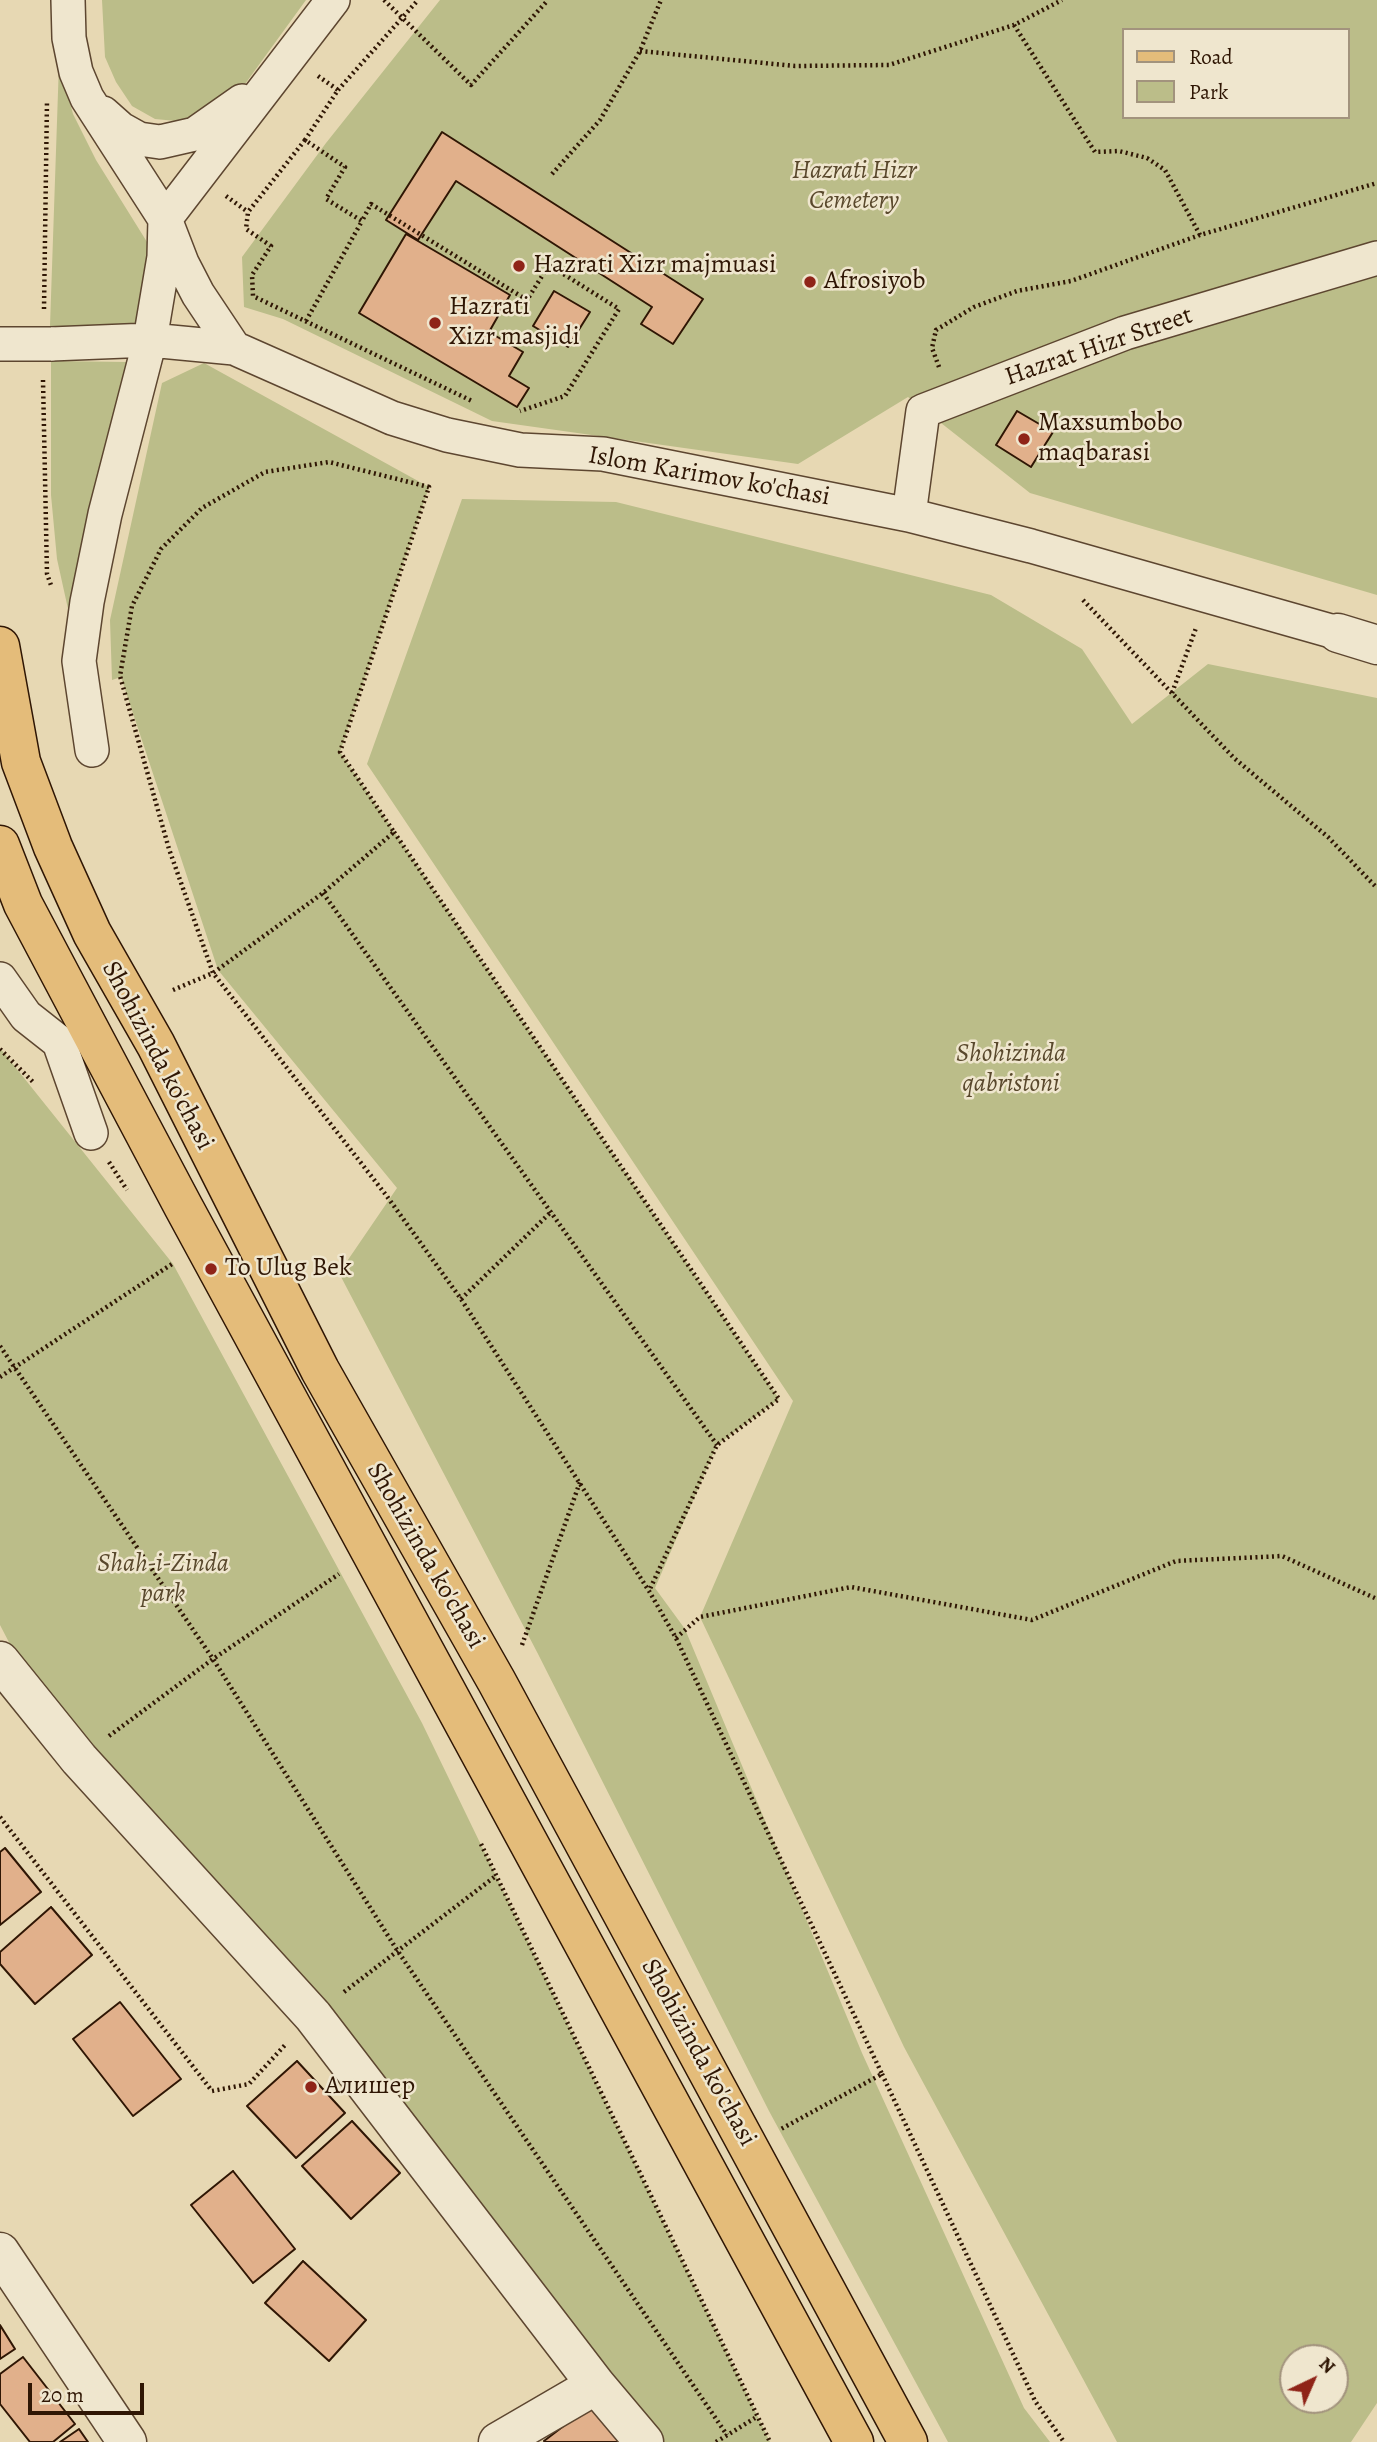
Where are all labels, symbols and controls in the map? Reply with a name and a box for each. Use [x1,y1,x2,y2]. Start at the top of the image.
legend [1122,28,1349,119]
text: Road [1189,43,1233,71]
text: Park [1189,78,1228,106]
park label: Hazrati Hizr Cemetery [792,156,916,218]
place label: Hazrati Xizr majmuasi [533,250,776,282]
marker: Hazrati Xizr majmuasi [511,258,527,274]
place label: Afrosiyob [824,266,926,298]
marker: Afrosiyob [802,274,818,290]
place label: Hazrati Xizr masjidi [449,292,580,354]
street label: Hazrat Hizr Street [1001,300,1197,394]
marker: Hazrati Xizr masjidi [427,315,443,331]
place label: Maxsumbobo maqbarasi [1038,408,1183,470]
marker: Maxsumbobo maqbarasi [1016,431,1032,447]
street label: Islom Karimov ko'chasi [586,440,832,514]
street label: Shohizinda ko'chasi [94,956,220,1156]
park label: Shohizinda qabristoni [956,1039,1066,1100]
place label: To Ulug Bek [225,1253,352,1285]
marker: To Ulug Bek [203,1261,219,1277]
street label: Shohizinda ko'chasi [359,1457,491,1655]
park label: Shah-i-Zinda park [97,1549,229,1610]
street label: Shohizinda ko'chasi [634,1954,762,2152]
place label: Алишер [325,2071,415,2103]
marker: Алишер [303,2079,319,2095]
north arrow [1279,2344,1349,2414]
text: N [1313,2351,1341,2379]
scale bar [32,2368,147,2412]
text: 20 m [41,2381,84,2409]

